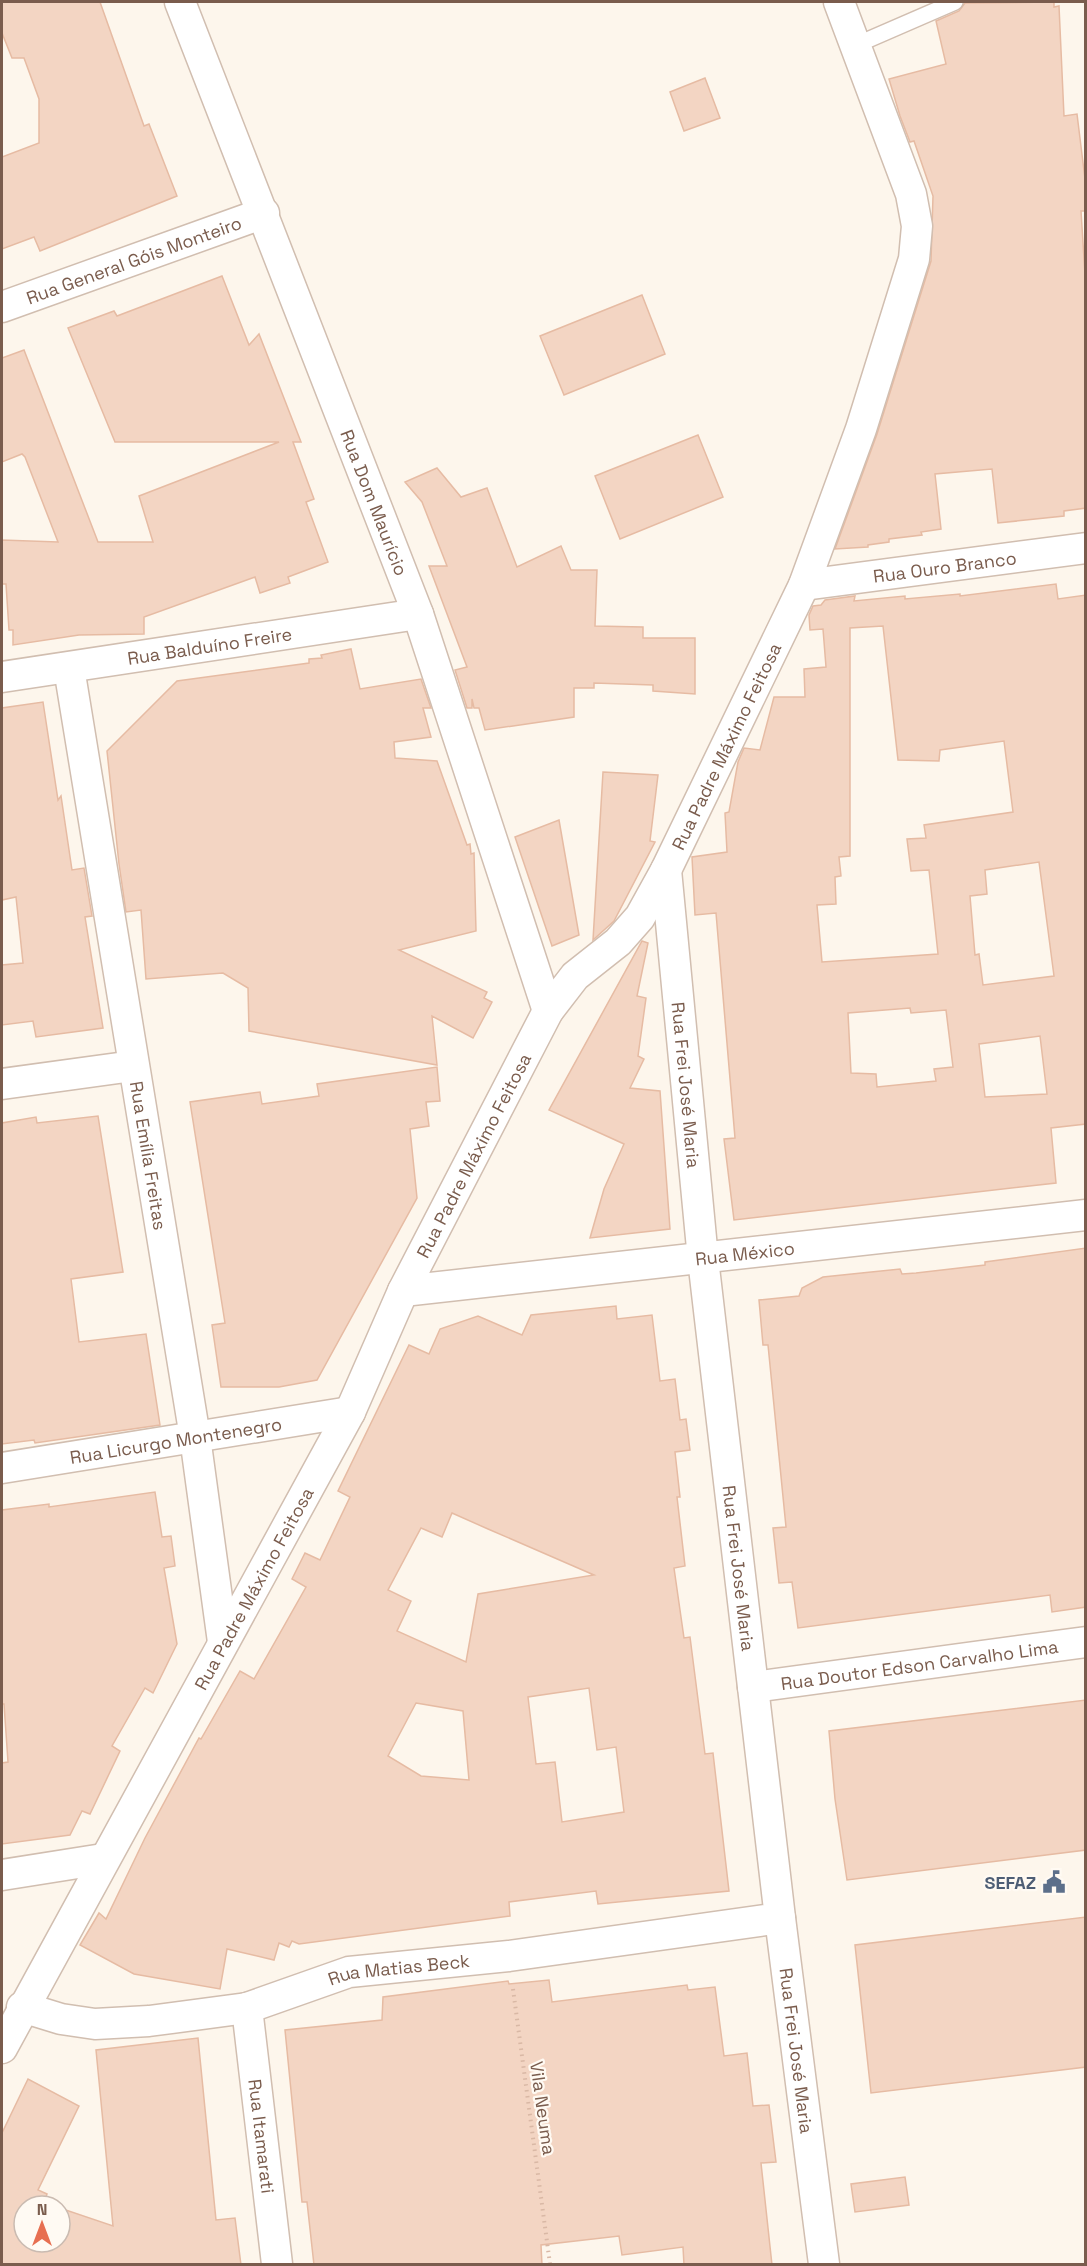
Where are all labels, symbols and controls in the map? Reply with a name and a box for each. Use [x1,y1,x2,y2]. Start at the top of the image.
street label: Rua General Góis Monteiro [23,211,245,309]
street label: Rua Dom Maurício [336,426,413,579]
street label: Rua Ouro Branco [872,546,1018,587]
street label: Rua Balduíno Freire [126,622,294,669]
street label: Rua Padre Máximo Feitosa [666,639,786,854]
street label: Rua Frei José Maria [667,1001,706,1169]
street label: Rua Padre Máximo Feitosa [411,1049,536,1261]
street label: Rua Emília Freitas [125,1079,172,1232]
street label: Rua México [694,1236,796,1270]
street label: Rua Licurgo Montenegro [68,1412,283,1468]
street label: Rua Padre Máximo Feitosa [189,1483,318,1694]
street label: Rua Frei José Maria [718,1484,760,1652]
street label: Rua Doutor Edson Carvalho Lima [779,1634,1060,1695]
public building icon: SEFAZ [1041,1869,1067,1895]
place label: SEFAZ [985,1871,1036,1894]
street label: Rua Matias Beck [325,1948,471,1990]
street label: Rua Frei José Maria [775,1966,819,2135]
street label: Vila Neuma [525,2060,561,2156]
street label: Rua Itamarati [244,2078,280,2195]
north arrow [12,2194,72,2254]
text: N [37,2199,47,2220]

